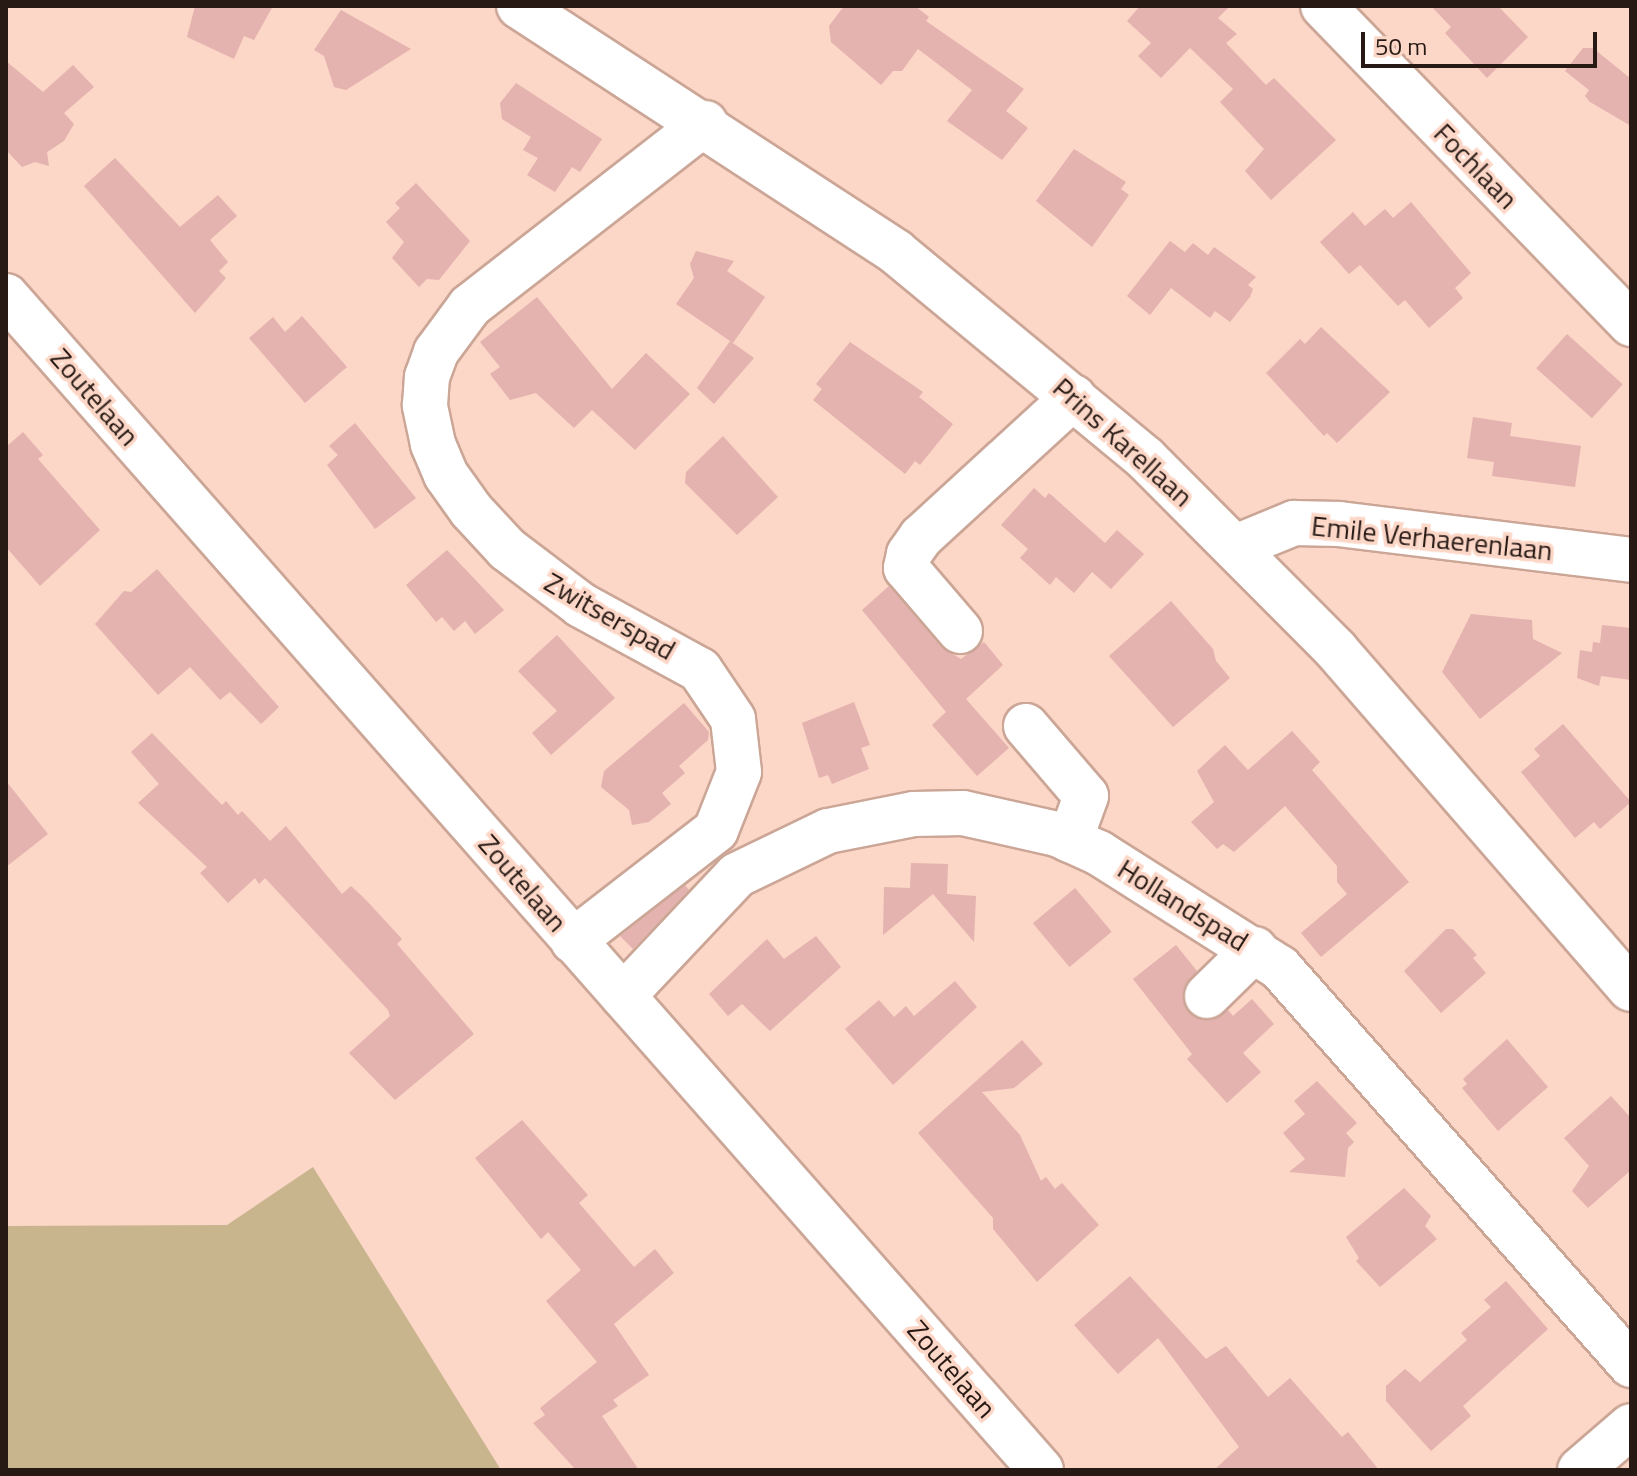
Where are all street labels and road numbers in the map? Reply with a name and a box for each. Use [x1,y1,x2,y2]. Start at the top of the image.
street label: Fochlaan [1427,116,1525,216]
street label: Zoutelaan [44,341,146,453]
street label: Prins Karellaan [1046,371,1200,513]
street label: Emile Verhaerenlaan [1310,509,1554,567]
street label: Zwitserspad [539,565,681,667]
street label: Zoutelaan [472,827,574,939]
street label: Hollandspad [1112,852,1254,958]
street label: Zoutelaan [901,1313,1003,1425]

